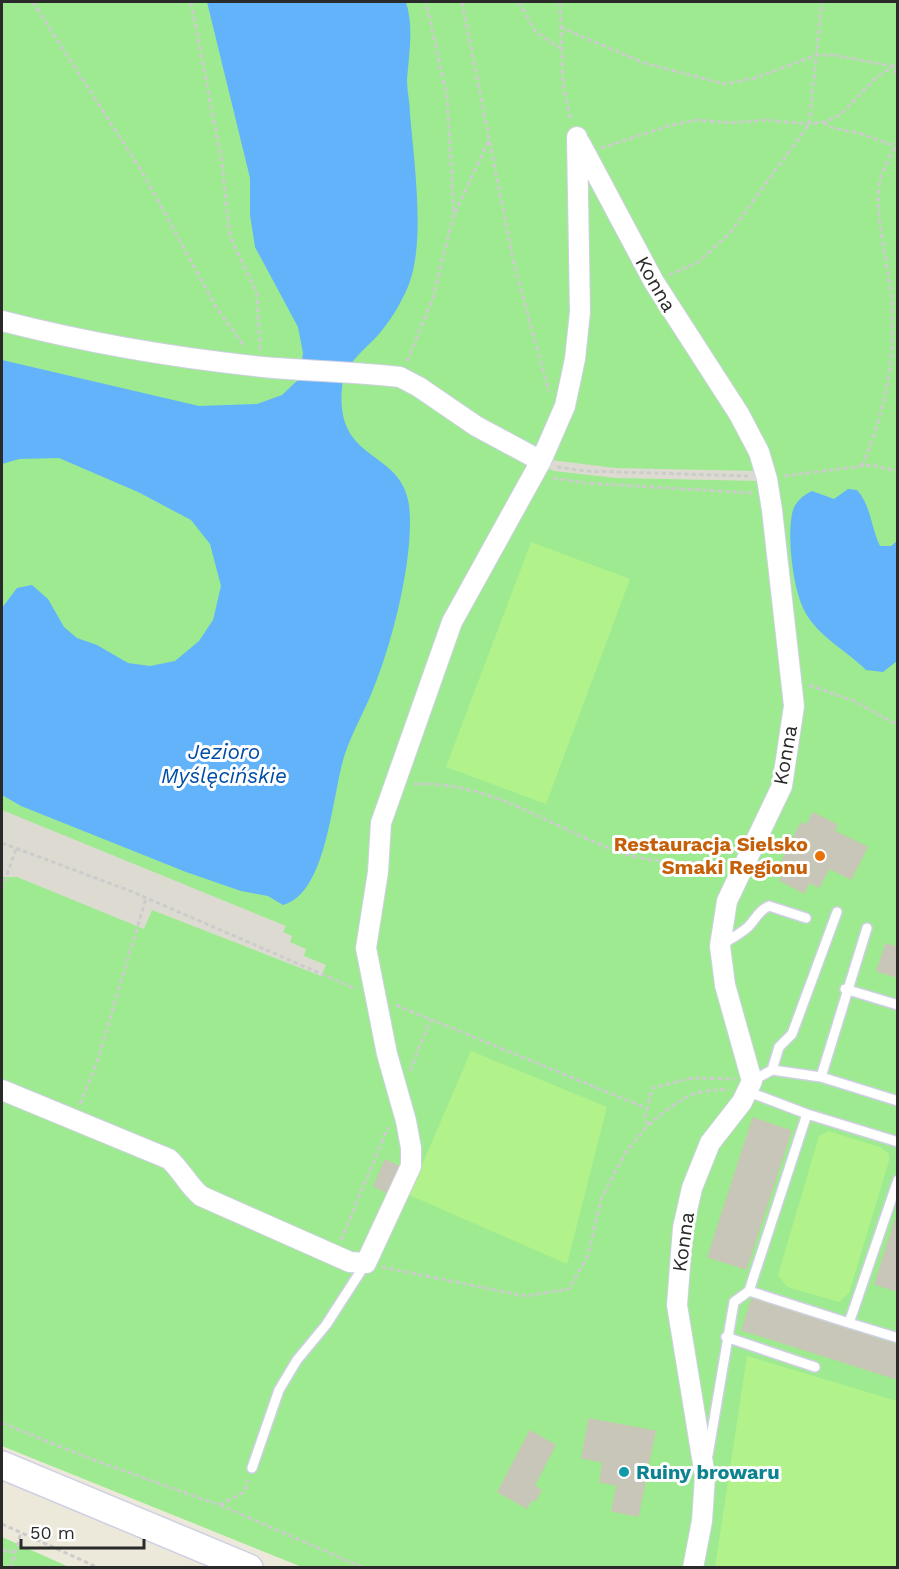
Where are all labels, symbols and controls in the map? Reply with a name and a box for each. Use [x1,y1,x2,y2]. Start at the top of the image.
street label: Konna [631,252,681,316]
street label: Konna [768,723,802,787]
water label: Jezioro Myślęcińskie [161,739,287,788]
place label: Restauracja Sielsko Smaki Regionu [614,832,808,879]
marker: Restauracja Sielsko Smaki Regionu [813,849,827,863]
street label: Konna [667,1210,699,1274]
place label: Ruiny browaru [636,1460,780,1484]
marker: Ruiny browaru [617,1465,631,1479]
scale bar [21,1512,144,1550]
text: 50 m [30,1522,75,1543]

